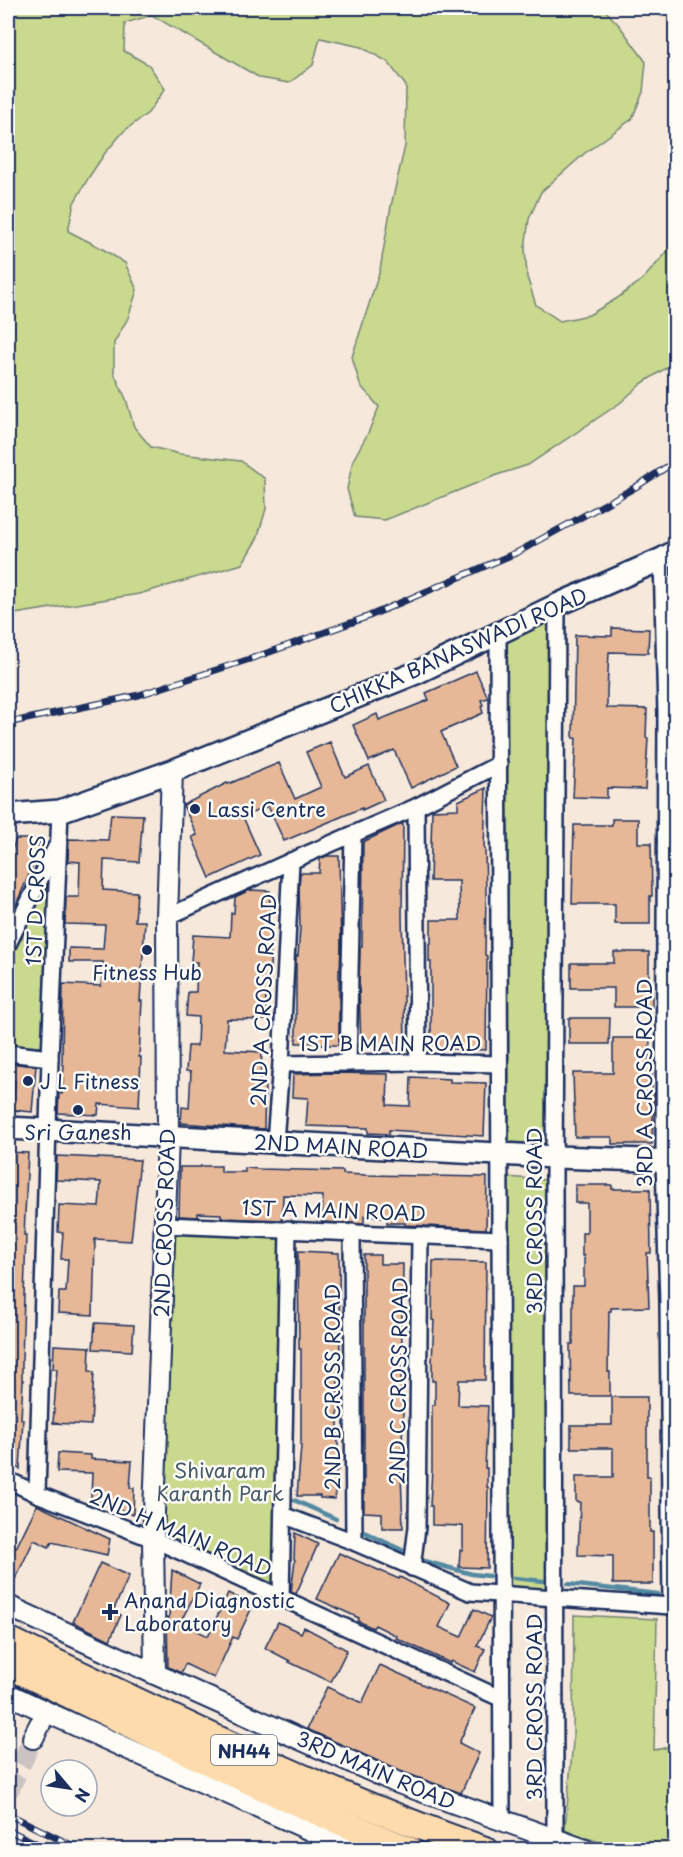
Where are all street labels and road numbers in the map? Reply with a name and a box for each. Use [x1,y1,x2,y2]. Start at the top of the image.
street label: CHIKKA BANASWADI ROAD [324,579,592,721]
street label: 1ST D CROSS [18,834,52,966]
street label: 2ND A CROSS ROAD [242,893,284,1107]
street label: 3RD A CROSS ROAD [629,979,659,1188]
street label: 1ST B MAIN ROAD [298,1028,482,1058]
street label: 2ND MAIN ROAD [253,1126,429,1166]
street label: 3RD CROSS ROAD [519,1127,549,1315]
street label: 2ND CROSS ROAD [146,1128,182,1318]
street label: 1ST A MAIN ROAD [241,1192,427,1228]
street label: 2ND C CROSS ROAD [381,1277,415,1485]
street label: 2ND B CROSS ROAD [317,1284,347,1490]
street label: 2ND H MAIN ROAD [85,1480,277,1584]
street label: 3RD CROSS ROAD [519,1613,549,1801]
street label: 3RD MAIN ROAD [292,1723,460,1817]
road number: NH44 [211,1735,277,1765]

